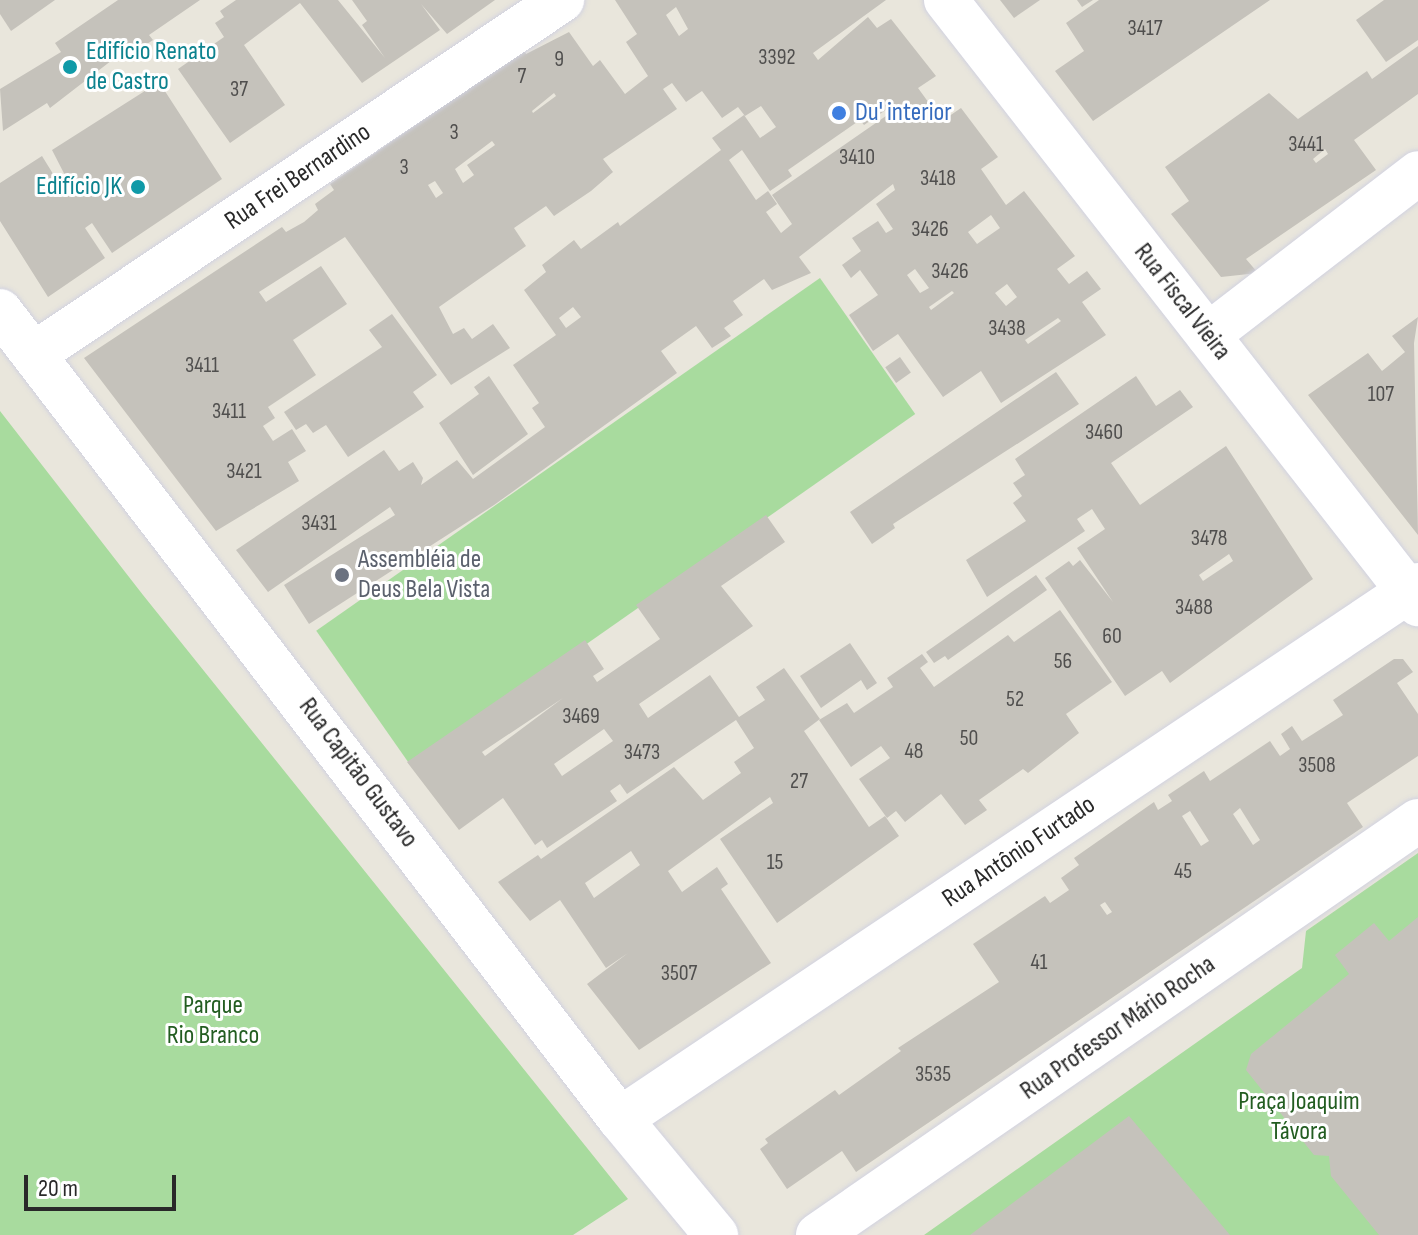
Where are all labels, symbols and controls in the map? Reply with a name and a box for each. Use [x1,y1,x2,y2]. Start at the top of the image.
house number: 3417 [1128,16,1162,42]
place label: Edifício Renato de Castro [86,36,217,98]
house number: 3392 [758,45,796,71]
house number: 9 [554,47,564,73]
marker: Edifício Renato de Castro [61,58,79,76]
house number: 7 [518,64,526,90]
house number: 37 [230,77,248,103]
place label: Du' interior [855,97,952,129]
marker: Du' interior [830,104,848,122]
street label: Rua Frei Bernardino [219,117,377,237]
house number: 3 [449,120,459,146]
house number: 3441 [1288,132,1324,158]
house number: 3410 [839,145,875,171]
house number: 3 [399,155,409,181]
house number: 3418 [920,166,956,192]
place label: Edifício JK [36,171,122,203]
marker: Edifício JK [129,178,147,196]
house number: 3426 [911,217,949,243]
street label: Rua Fiscal Vieira [1127,237,1237,367]
house number: 3426 [931,259,969,285]
house number: 3438 [988,316,1026,342]
house number: 3411 [185,353,219,379]
house number: 107 [1368,382,1394,408]
house number: 3411 [212,399,246,425]
house number: 3460 [1085,420,1123,446]
house number: 3421 [226,459,262,485]
house number: 3431 [301,511,337,537]
house number: 3478 [1191,526,1227,552]
place label: Assembléia de Deus Bela Vista [358,544,490,606]
marker: Assembléia de Deus Bela Vista [333,566,351,584]
house number: 3488 [1175,595,1213,621]
house number: 60 [1102,624,1122,650]
house number: 56 [1054,649,1072,675]
house number: 52 [1006,687,1024,713]
street label: Rua Capitão Gustavo [292,692,424,854]
house number: 3469 [562,704,600,730]
house number: 50 [960,726,978,752]
house number: 48 [905,739,923,765]
house number: 3473 [624,740,660,766]
house number: 3508 [1298,753,1336,779]
house number: 27 [790,769,808,795]
street label: Rua Antônio Furtado [937,790,1101,914]
house number: 15 [767,850,783,876]
house number: 45 [1174,859,1192,885]
street label: Rua Professor Mário Rocha [1015,949,1221,1107]
house number: 41 [1031,950,1047,976]
house number: 3507 [661,961,697,987]
park label: Parque Rio Branco [167,990,259,1052]
house number: 3535 [915,1062,951,1088]
park label: Praça Joaquim Távora [1238,1086,1360,1148]
scale bar [28,1159,180,1209]
text: 20 m [38,1174,78,1203]

